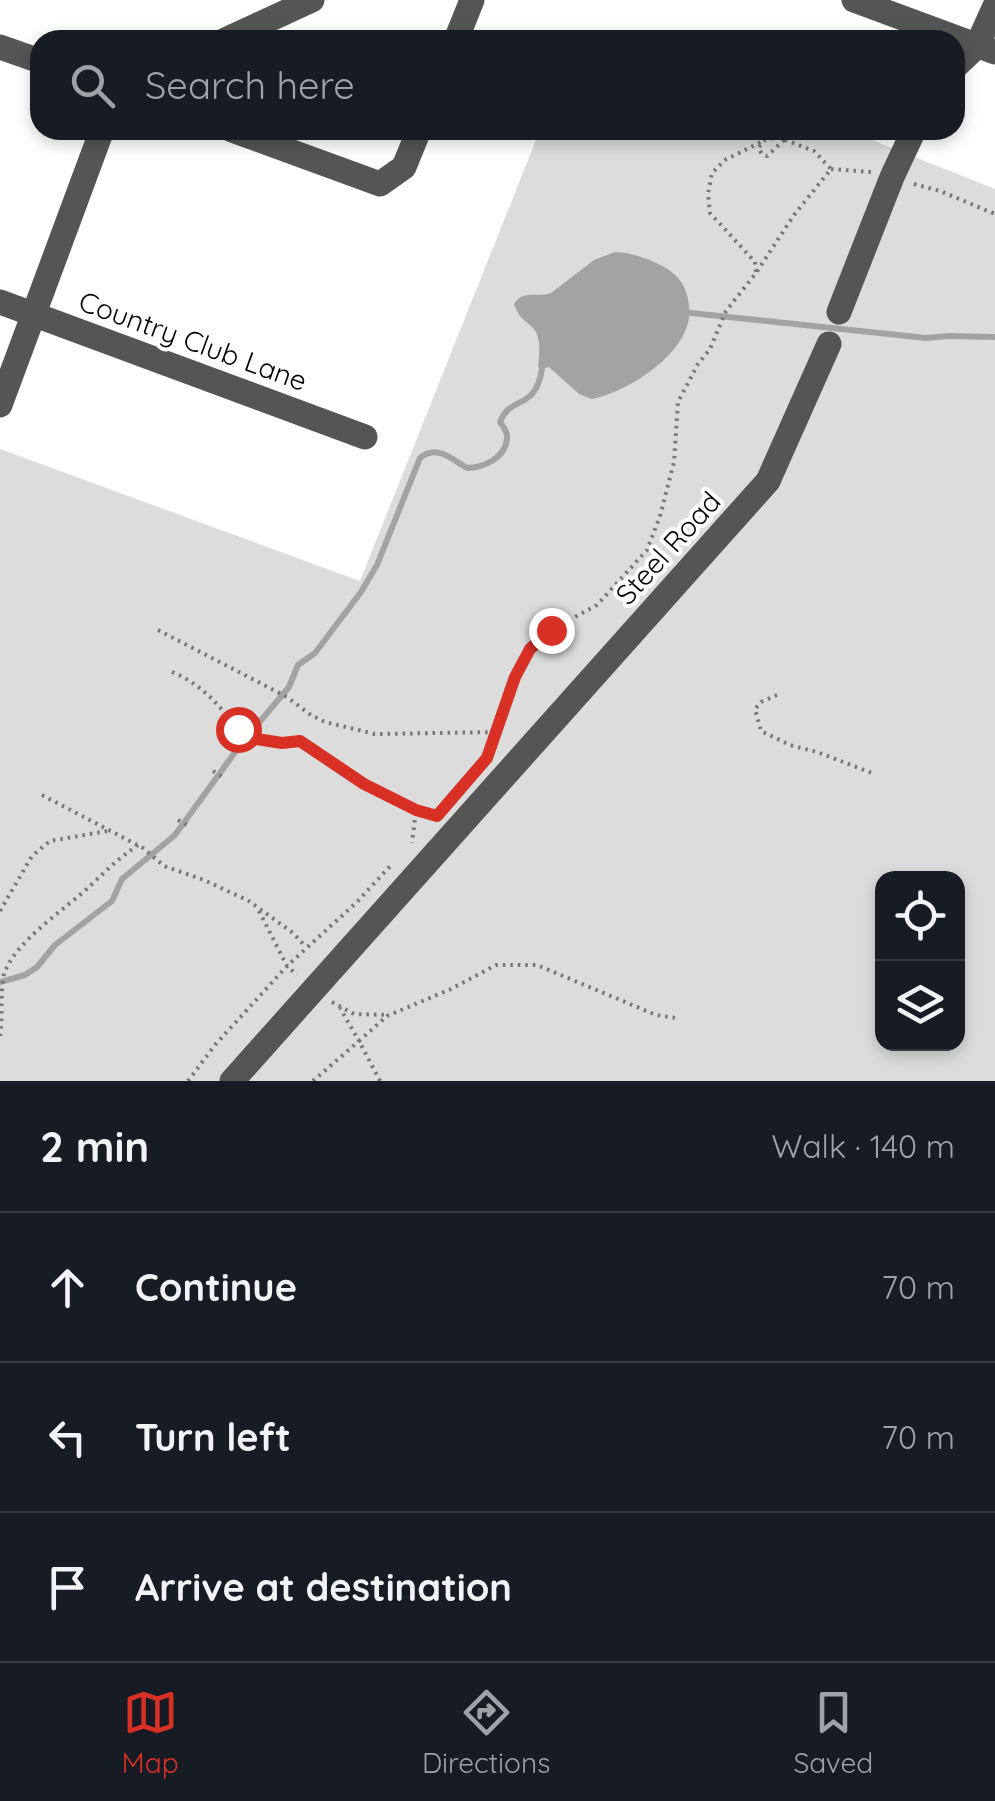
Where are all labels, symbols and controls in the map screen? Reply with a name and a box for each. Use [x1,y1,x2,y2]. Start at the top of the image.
search box [30,30,965,140]
icon: search [65,58,120,113]
text: Search here [145,61,355,109]
street label: Country Club Lane [74,283,312,398]
street label: Steel Road [608,484,728,611]
route end [529,608,575,654]
route start [216,707,262,753]
map controls [875,871,965,1051]
button: locate [875,871,965,961]
button: layers [875,961,965,1051]
text: 2 min [40,1120,149,1173]
text: Walk · 140 m [772,1126,955,1166]
icon: ahead [40,1260,95,1315]
text: Continue [135,1263,297,1311]
text: 70 m [882,1267,955,1307]
icon: left [40,1410,95,1465]
text: Turn left [135,1413,291,1461]
text: 70 m [882,1417,955,1457]
icon: arrive [40,1560,95,1615]
text: Arrive at destination [135,1563,512,1611]
tab: Map [122,1685,179,1780]
tab: Directions [422,1685,550,1780]
tab: Saved [794,1685,873,1780]

